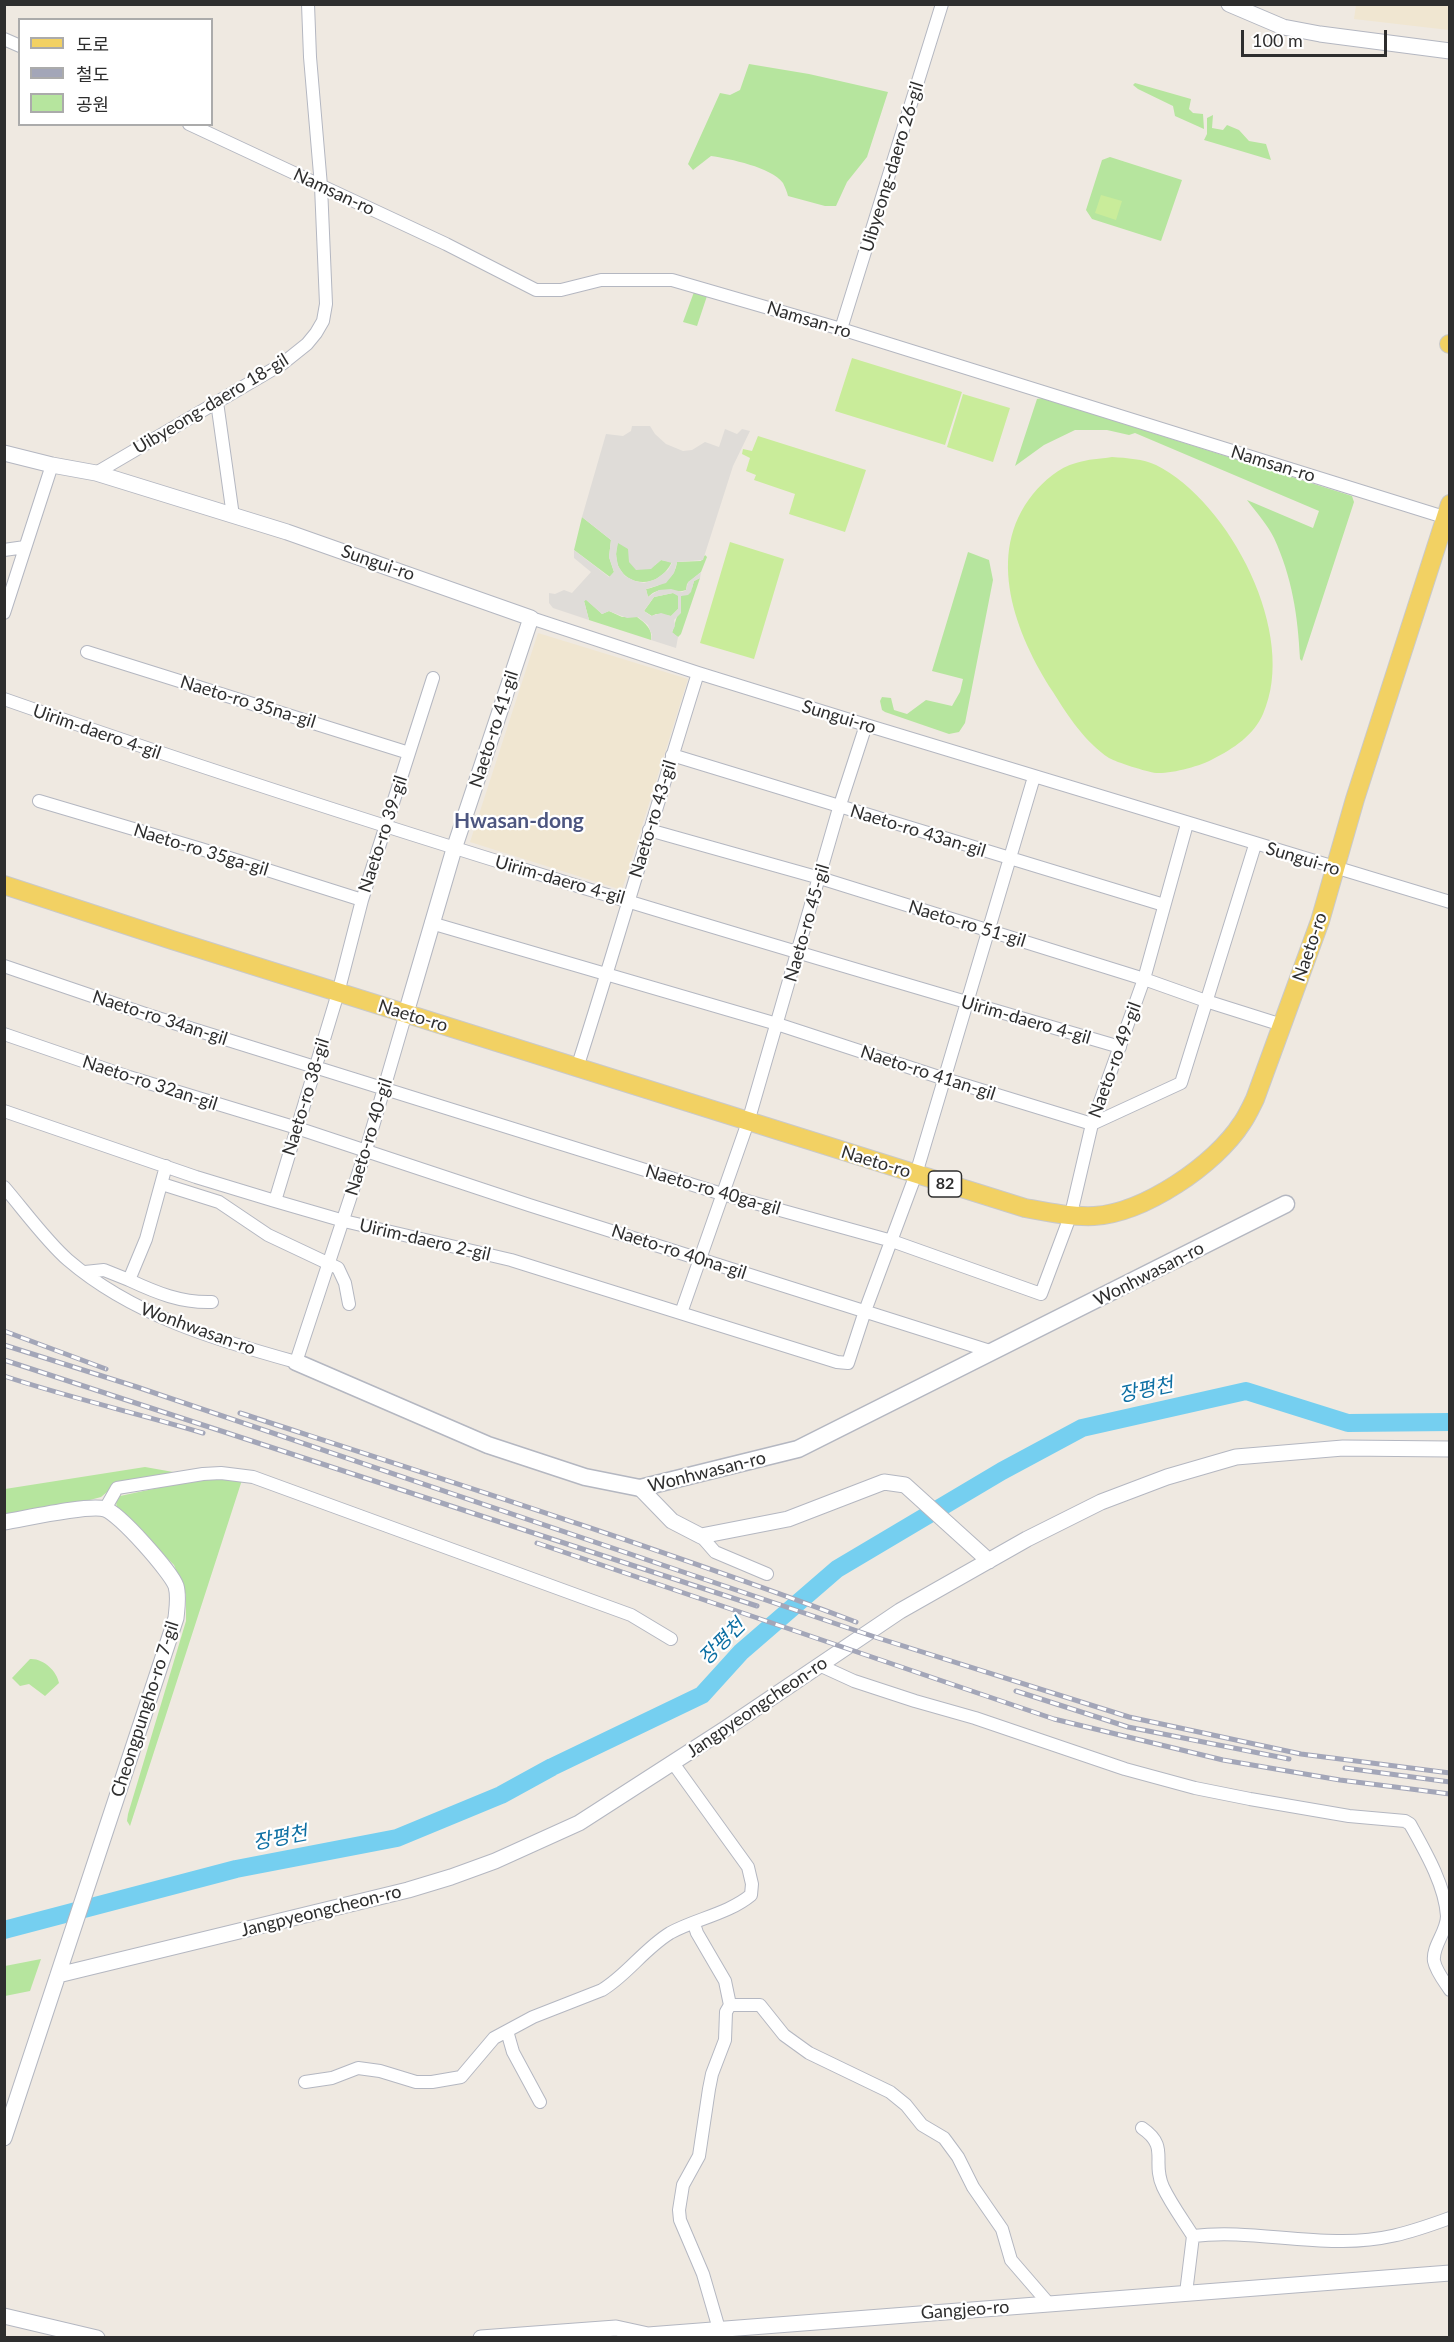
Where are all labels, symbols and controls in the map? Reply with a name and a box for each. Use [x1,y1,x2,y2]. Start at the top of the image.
legend [18,18,213,126]
scale bar [1244,18,1390,56]
text: 100 m [1252,29,1303,51]
text: 도로 [76,33,109,55]
text: 철도 [76,63,109,85]
street label: Uibyeong-daero 26-gil [856,79,928,255]
text: 공원 [76,93,109,115]
street label: Namsan-ro [290,164,378,220]
street label: Namsan-ro [764,297,854,343]
street label: Uibyeong-daero 18-gil [130,349,292,459]
street label: Namsan-ro [1228,441,1318,487]
street label: Sungui-ro [338,540,418,586]
street label: Naeto-ro 41-gil [465,668,523,790]
street label: Naeto-ro 35na-gil [178,671,318,733]
street label: Sungui-ro [799,695,879,739]
street label: Uirim-daero 4-gil [30,700,164,764]
street label: Naeto-ro 43-gil [625,758,681,880]
street label: Naeto-ro 39-gil [354,773,412,895]
street label: Naeto-ro 43an-gil [848,800,988,862]
district label: Hwasan-dong [454,808,584,834]
street label: Naeto-ro 35ga-gil [131,819,271,881]
street label: Sungui-ro [1263,837,1343,881]
street label: Uirim-daero 4-gil [492,851,628,909]
street label: Naeto-ro 45-gil [780,862,834,984]
street label: Naeto-ro 51-gil [906,896,1028,952]
street label: Naeto-ro [1288,910,1332,984]
street label: Naeto-ro 34an-gil [90,986,230,1050]
street label: Uirim-daero 4-gil [958,991,1094,1049]
street label: Naeto-ro [376,995,450,1037]
street label: Naeto-ro 49-gil [1084,999,1146,1121]
street label: Naeto-ro 38-gil [278,1036,334,1158]
street label: Naeto-ro 41an-gil [858,1041,998,1105]
street label: Naeto-ro 32an-gil [80,1051,220,1115]
street label: Naeto-ro 40-gil [341,1076,397,1198]
street label: Naeto-ro [839,1141,913,1183]
street label: Naeto-ro 40ga-gil [643,1160,783,1220]
road number: 82 [928,1171,962,1197]
street label: Uirim-daero 2-gil [357,1214,493,1266]
street label: Naeto-ro 40na-gil [609,1220,749,1284]
street label: Wonhwasan-ro [1090,1237,1208,1311]
street label: Wonhwasan-ro [138,1298,258,1360]
water label: 장평천 [1117,1373,1175,1407]
street label: Wonhwasan-ro [646,1447,768,1497]
water label: 장평천 [694,1614,750,1670]
street label: Cheongpungho-ro 7-gil [106,1618,184,1800]
street label: Jangpyeongcheon-ro [683,1652,831,1762]
water label: 장평천 [251,1821,309,1855]
street label: Jangpyeongcheon-ro [238,1881,404,1941]
street label: Gangjeo-ro [920,2296,1010,2324]

